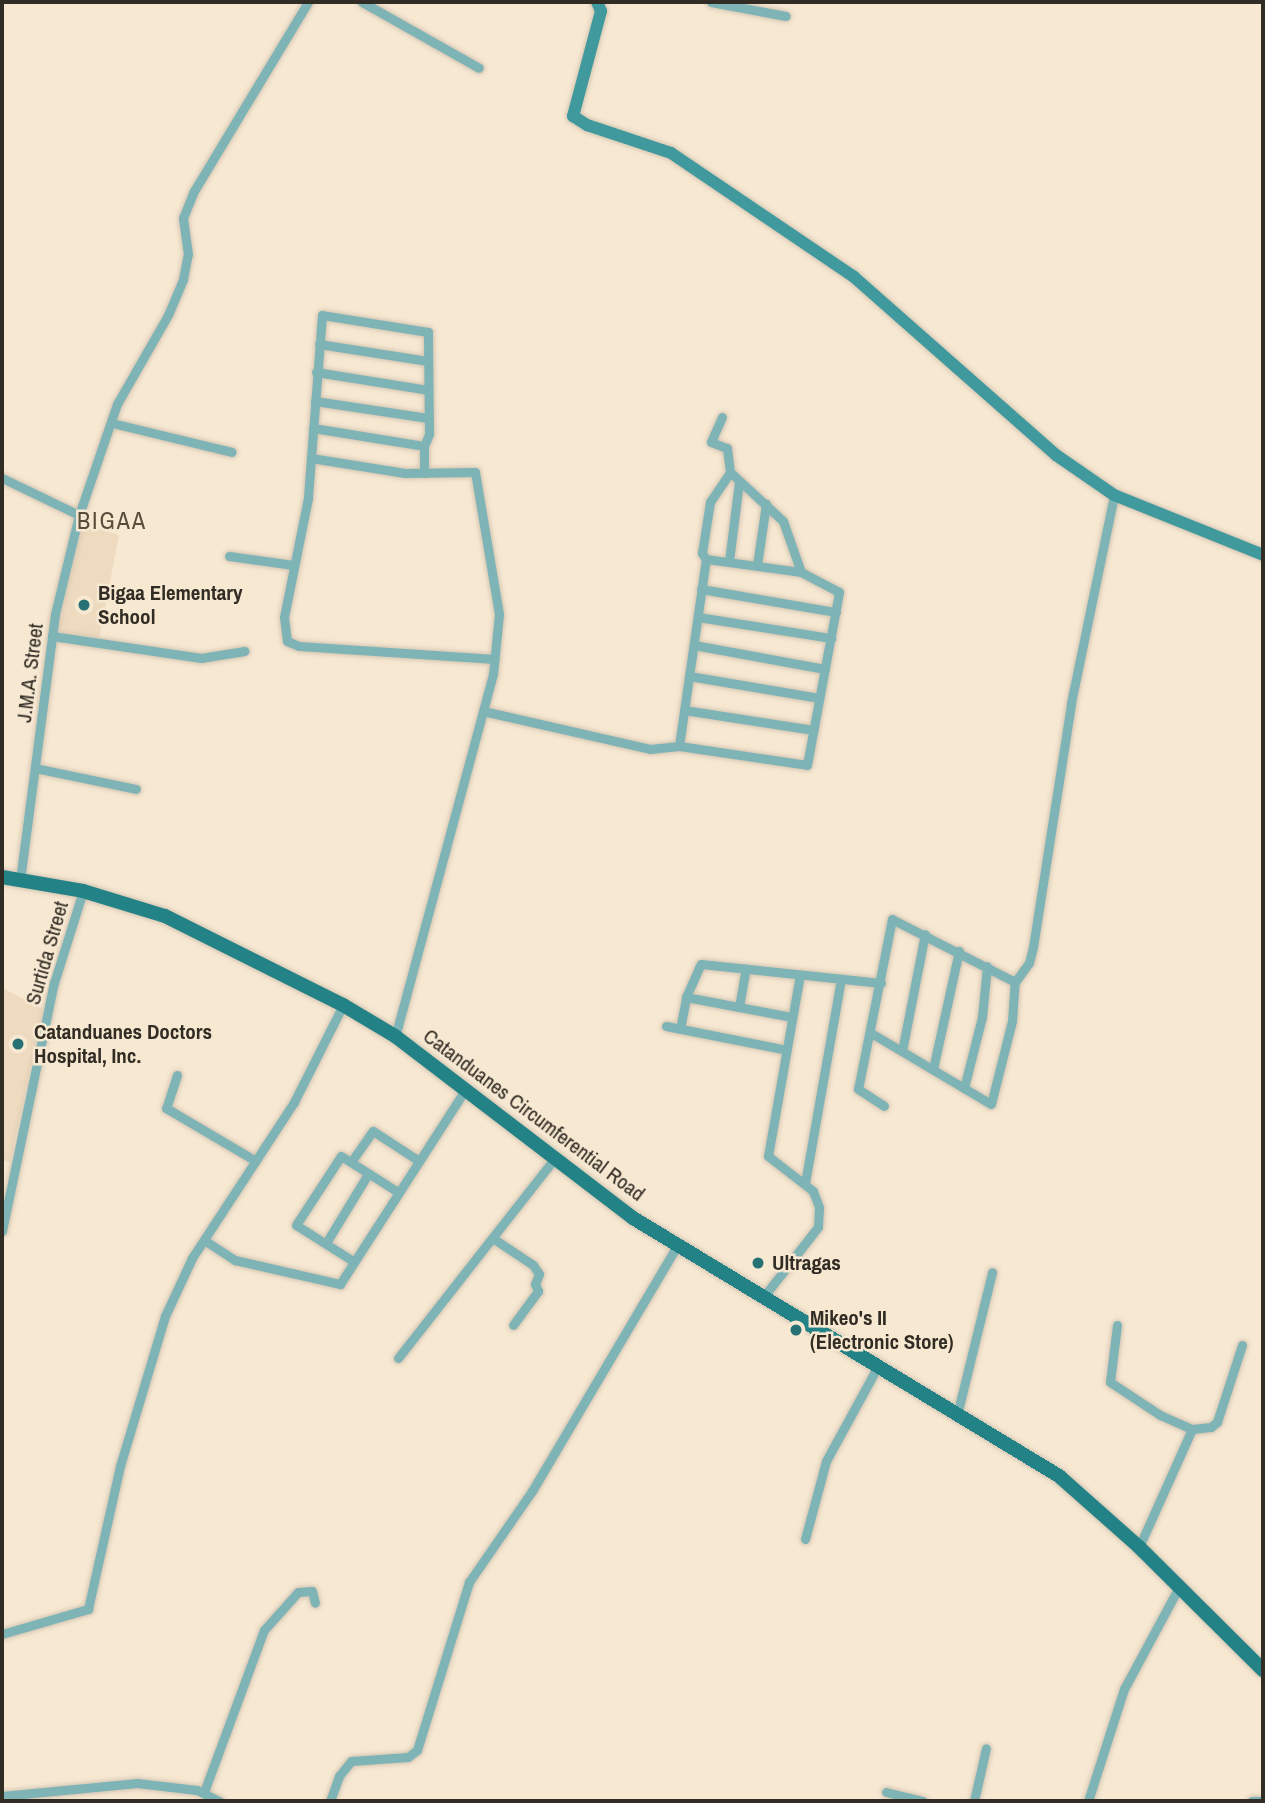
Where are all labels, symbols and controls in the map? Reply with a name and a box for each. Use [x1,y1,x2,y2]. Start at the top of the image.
district label: BIGAA [78,507,146,535]
place label: Bigaa Elementary School [98,580,243,630]
marker: Bigaa Elementary School [76,597,92,613]
street label: J.M.A. Street [11,622,49,724]
street label: Surtida Street [20,898,74,1008]
place label: Catanduanes Doctors Hospital, Inc. [34,1019,212,1069]
street label: Catanduanes Circumferential Road [418,1023,650,1207]
marker: Catanduanes Doctors Hospital, Inc. [8,1034,28,1054]
place label: Ultragas [772,1250,841,1276]
marker: Ultragas [750,1255,766,1271]
place label: Mikeo's II (Electronic Store) [810,1305,954,1355]
marker: Mikeo's II (Electronic Store) [788,1322,804,1338]

